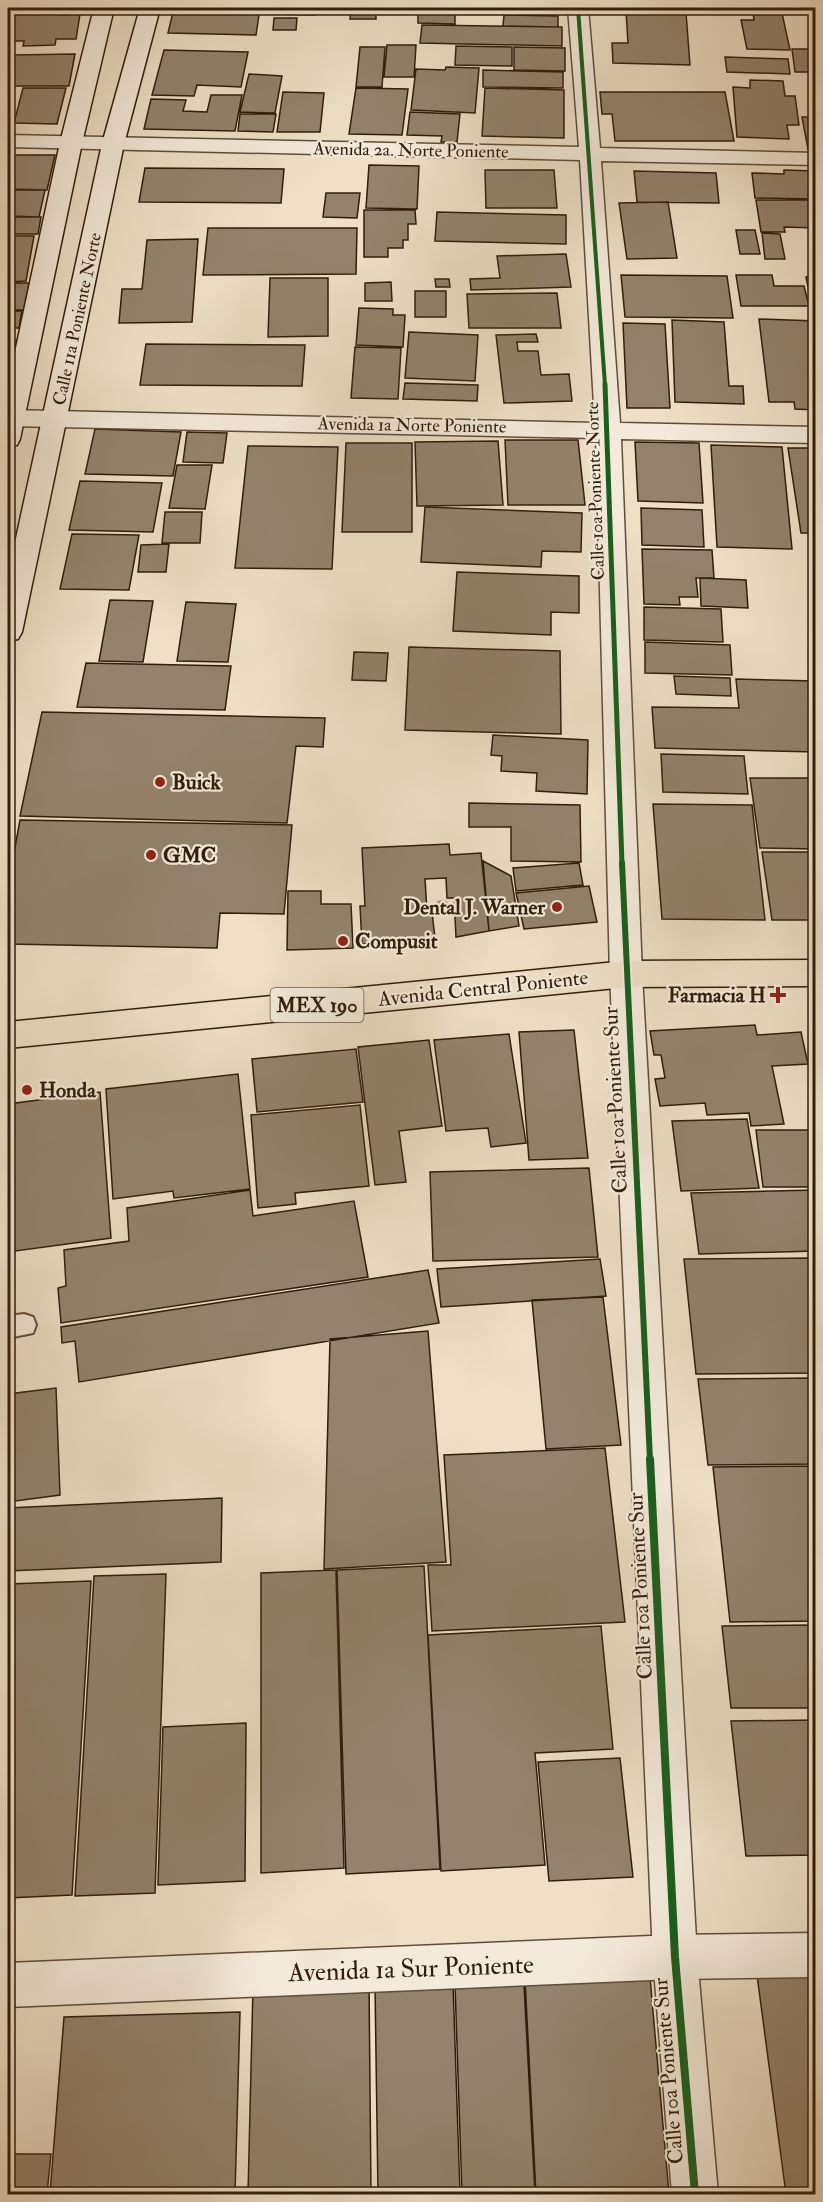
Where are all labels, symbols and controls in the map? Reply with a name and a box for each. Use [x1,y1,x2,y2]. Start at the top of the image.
street label: Avenida 2a. Norte Poniente [312,137,509,164]
street label: Calle 11a Poniente Norte [48,230,107,408]
street label: Calle 10a Poniente Norte [581,401,610,581]
street label: Avenida 1a Norte Poniente [316,412,507,439]
place label: Buick [172,769,222,796]
marker: Buick [153,775,167,789]
place label: GMC [163,842,216,869]
marker: GMC [144,848,158,862]
place label: Dental J. Warner [403,894,546,921]
marker: Dental J. Warner [550,900,564,914]
place label: Compusit [355,928,438,955]
marker: Compusit [336,934,350,948]
street label: Avenida Central Poniente [376,964,590,1013]
place label: Farmacia H [668,982,766,1009]
road number: MEX 190 [270,988,364,1022]
marker: Farmacia H [771,988,785,1002]
street label: Calle 10a Poniente Sur [597,1006,634,1194]
place label: Honda [39,1077,97,1104]
marker: Honda [20,1083,34,1097]
street label: Calle 10a Poniente Sur [622,1492,659,1680]
street label: Avenida 1a Sur Poniente [287,1949,535,1989]
street label: Calle 10a Poniente Sur [647,1977,690,2165]

